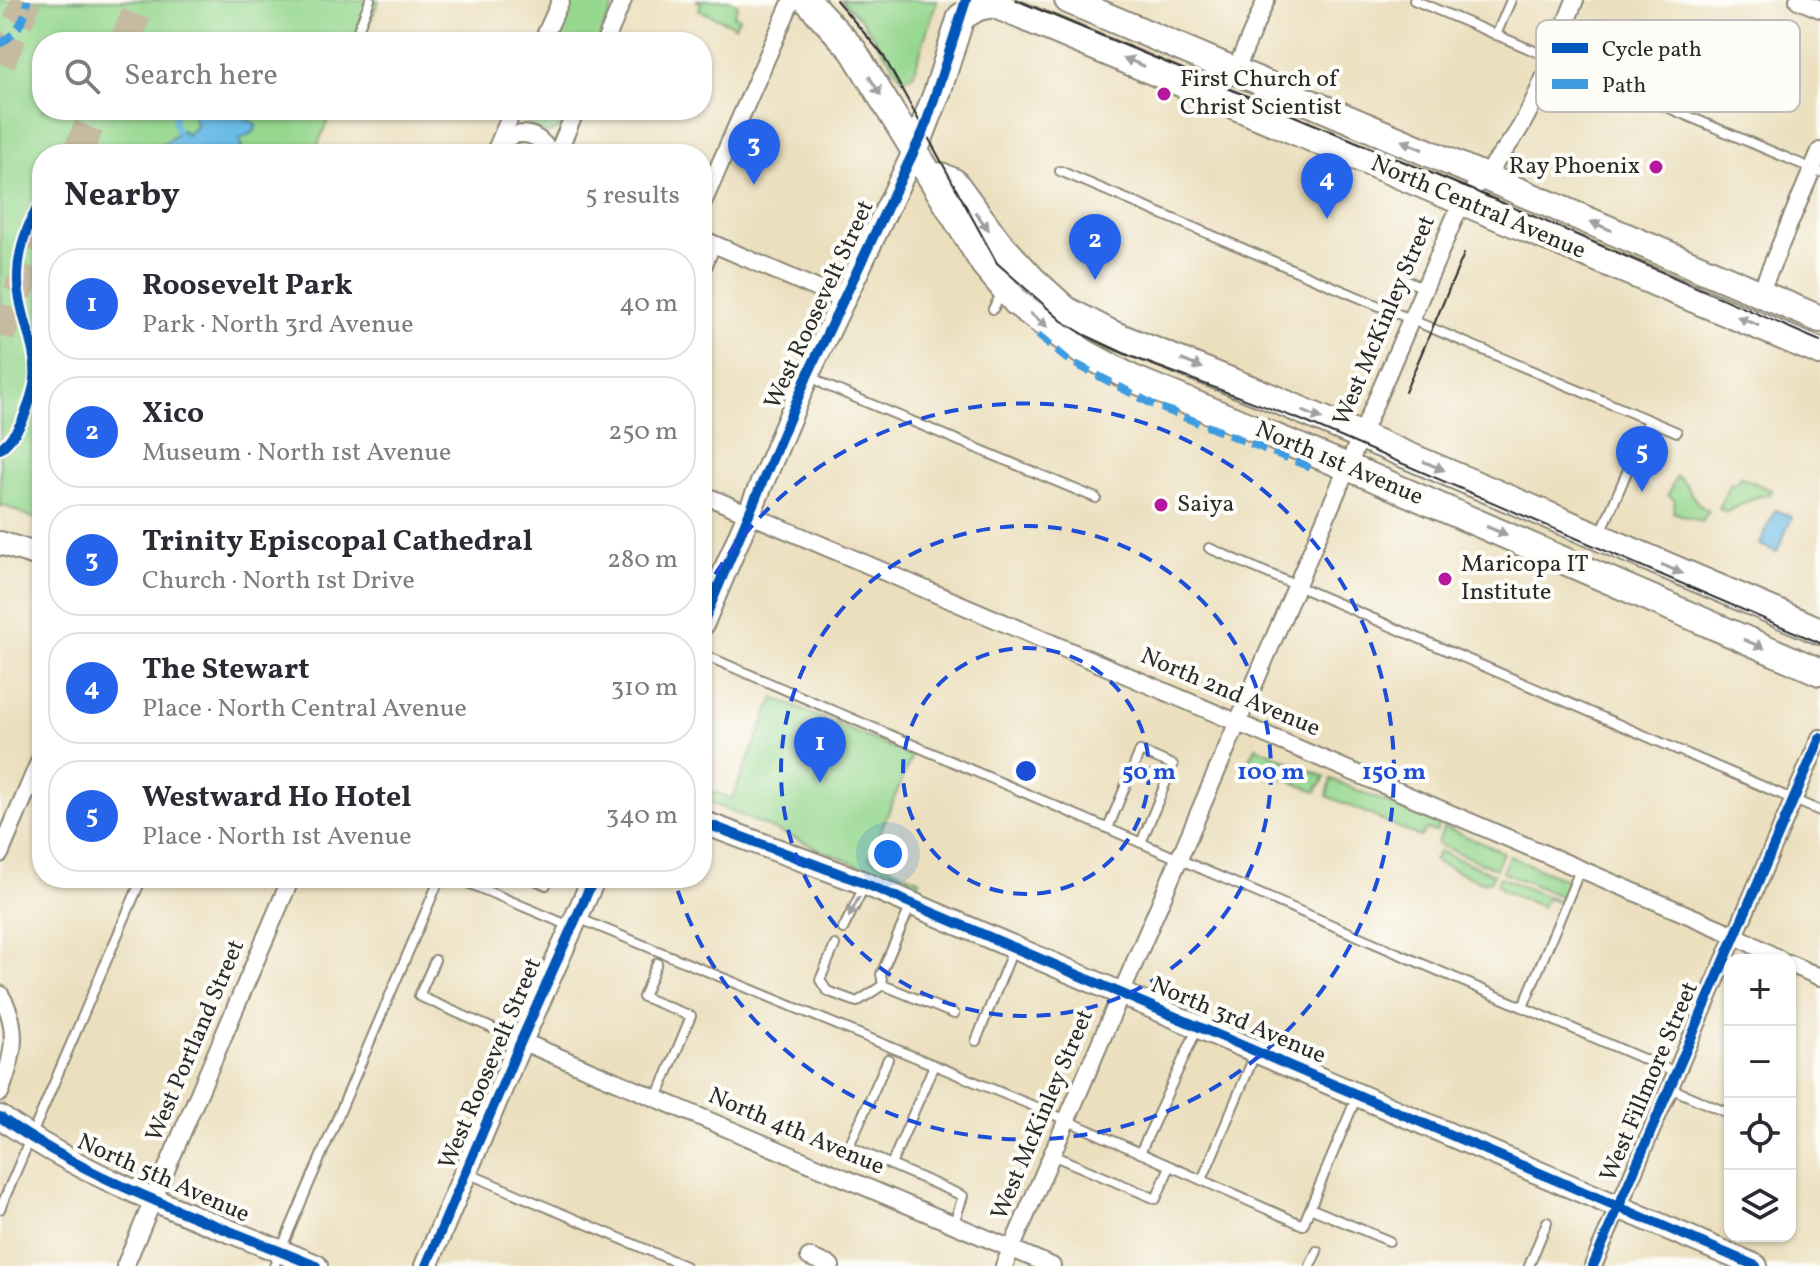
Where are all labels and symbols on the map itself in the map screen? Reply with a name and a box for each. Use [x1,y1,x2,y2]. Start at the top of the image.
legend [1536,20,1800,112]
text: Cycle path [1602,35,1702,66]
one-way arrow [1122,55,1146,68]
place label: First Church of Christ Scientist [1180,63,1342,125]
text: Path [1602,71,1646,102]
one-way arrow [868,75,882,97]
marker: First Church of Christ Scientist [1155,85,1173,103]
pin: 3 [728,119,780,185]
one-way arrow [1400,138,1423,151]
street label: North Central Avenue [1365,147,1591,269]
place label: Ray Phoenix [1509,150,1640,184]
pin: 4 [1301,153,1353,219]
marker: Ray Phoenix [1647,158,1665,176]
street label: West Roosevelt Street [757,195,883,415]
street label: West McKinley Street [1325,210,1445,432]
one-way arrow [974,211,990,231]
pin: 2 [1069,214,1121,280]
one-way arrow [1589,219,1613,232]
one-way arrow [1029,312,1049,328]
one-way arrow [1736,315,1760,328]
one-way arrow [1180,358,1204,371]
one-way arrow [1301,408,1324,422]
street label: North 1st Avenue [1250,413,1428,515]
pin: 5 [1616,426,1668,492]
one-way arrow [1422,460,1446,473]
place label: Saiya [1177,488,1234,522]
marker: Saiya [1152,496,1170,514]
one-way arrow [1485,525,1509,538]
place label: Maricopa IT Institute [1461,548,1589,610]
one-way arrow [1661,563,1684,576]
marker: Maricopa IT Institute [1436,570,1454,588]
one-way arrow [1742,637,1766,650]
street label: North 2nd Avenue [1135,640,1325,746]
pin: 1 [794,717,846,783]
text: 50 m [1122,756,1176,790]
text: 100 m [1237,756,1305,790]
text: 150 m [1362,756,1426,790]
centre of rings [1012,757,1040,785]
your location [868,834,908,874]
one-way arrow [848,895,861,918]
street label: West Portland Street [138,935,254,1147]
street label: West Roosevelt Street [431,953,551,1175]
street label: North 3rd Avenue [1145,969,1331,1073]
street label: West Fillmore Street [1592,977,1708,1187]
street label: West McKinley Street [983,1004,1103,1226]
street label: North 4th Avenue [703,1080,889,1184]
street label: North 5th Avenue [71,1126,255,1232]

